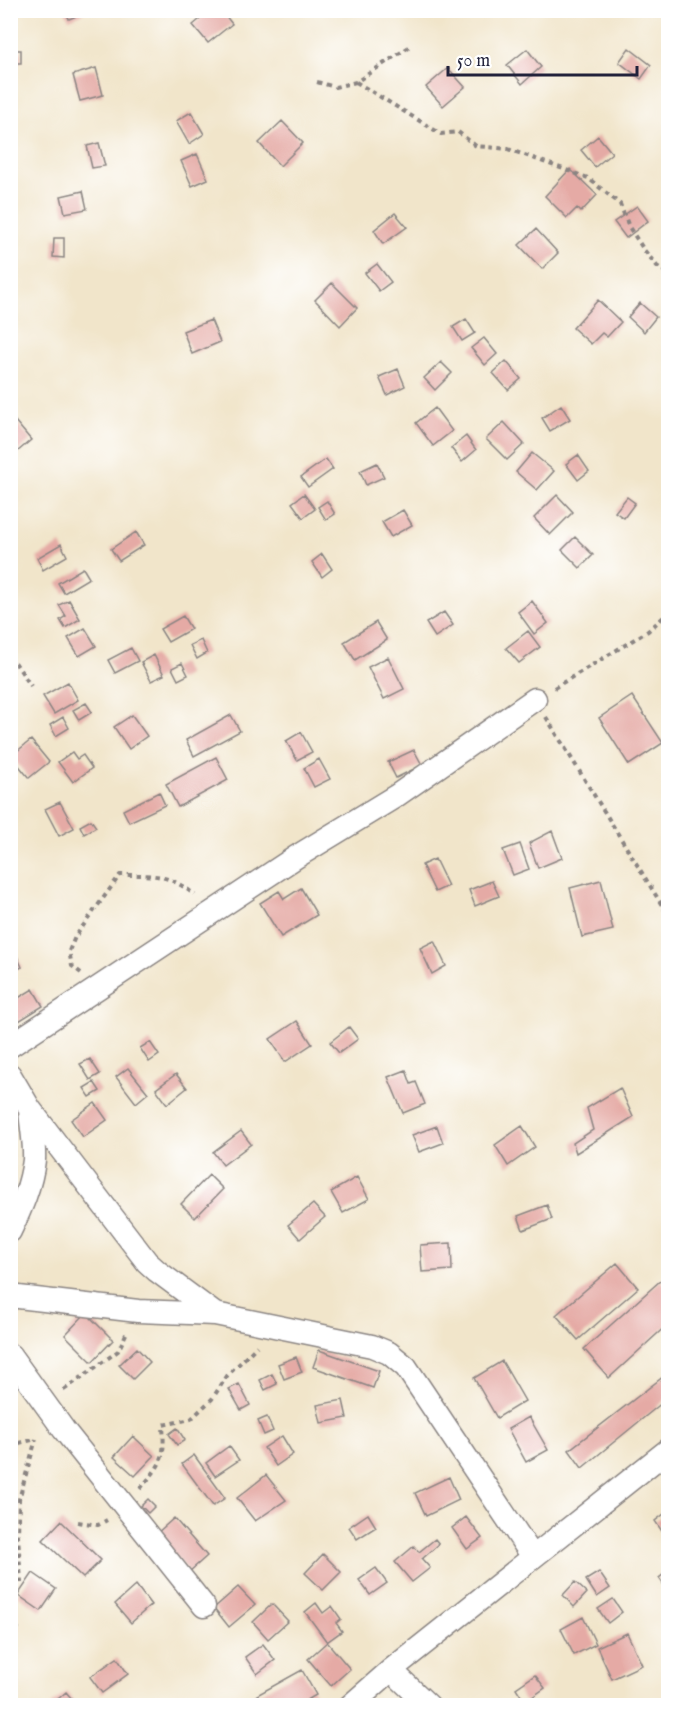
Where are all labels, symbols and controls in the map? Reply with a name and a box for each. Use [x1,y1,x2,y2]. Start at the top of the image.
scale bar [448,39,637,77]
text: 50 m [457,50,490,73]

